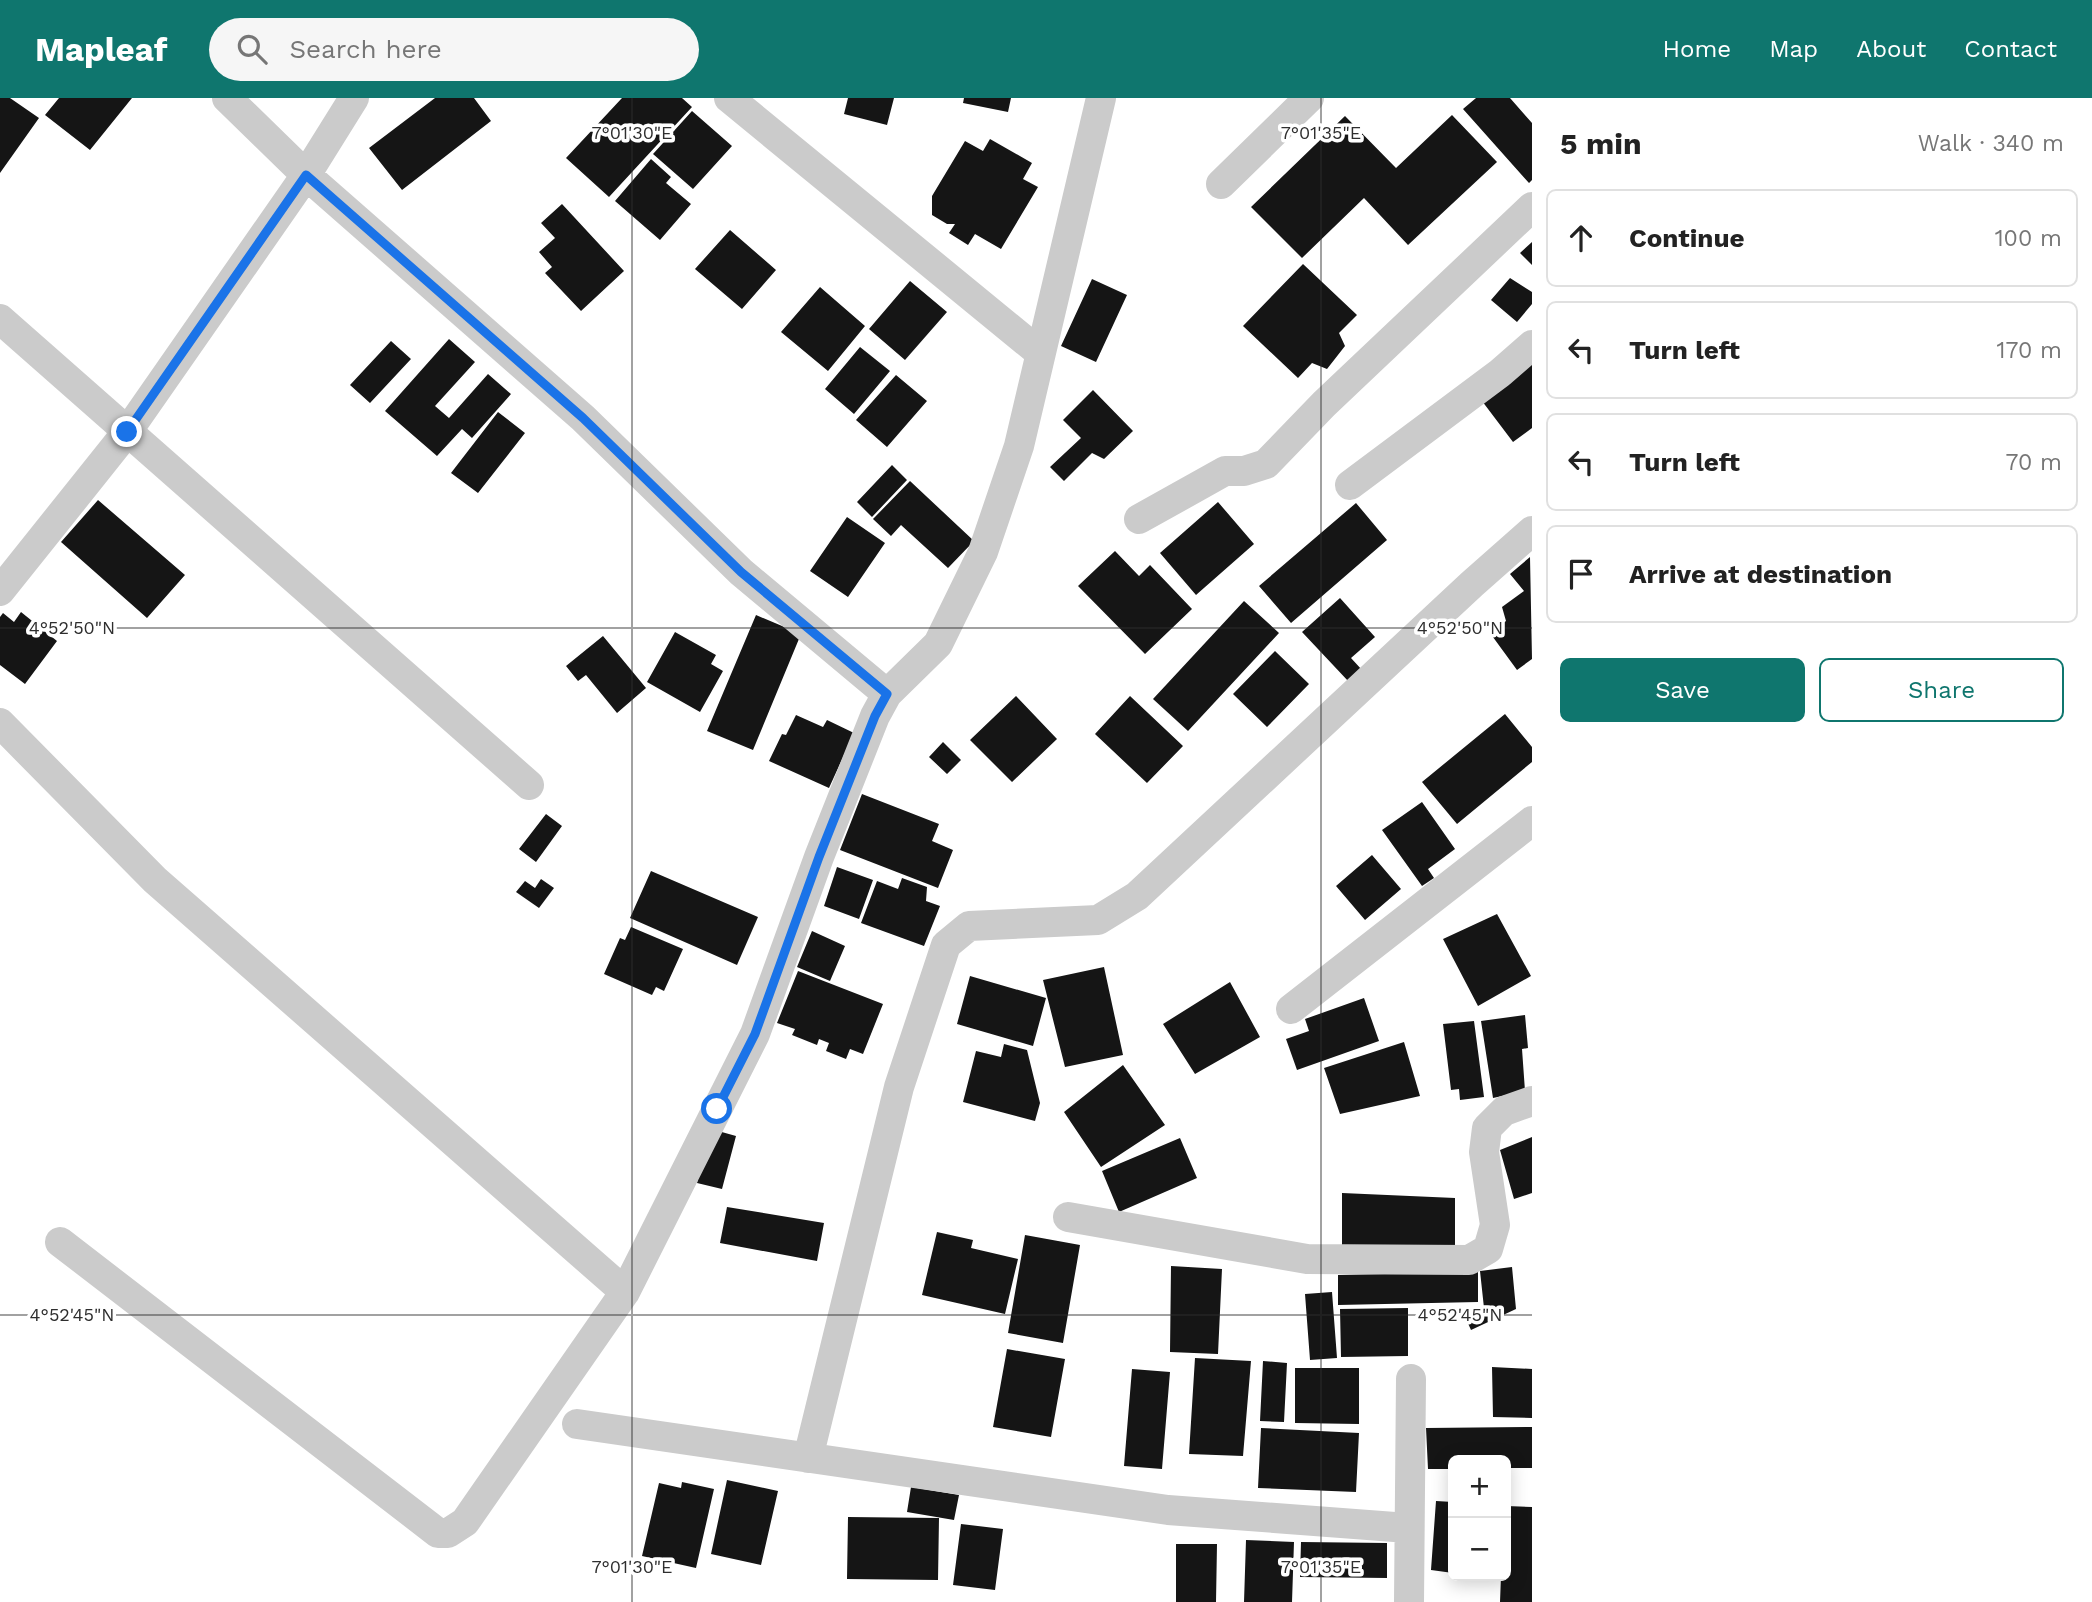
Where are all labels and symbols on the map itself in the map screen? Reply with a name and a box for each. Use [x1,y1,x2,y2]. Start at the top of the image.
text: 7°01'30"E [591,122,673,143]
text: 7°01'35"E [1281,122,1361,143]
route end [111,416,142,447]
text: 4°52'50"N [29,617,115,638]
text: 4°52'50"N [1417,617,1503,638]
route start [701,1093,732,1124]
text: 4°52'45"N [30,1304,114,1325]
text: 4°52'45"N [1418,1304,1502,1325]
text: 7°01'30"E [591,1556,673,1577]
text: 7°01'35"E [1281,1556,1361,1577]

